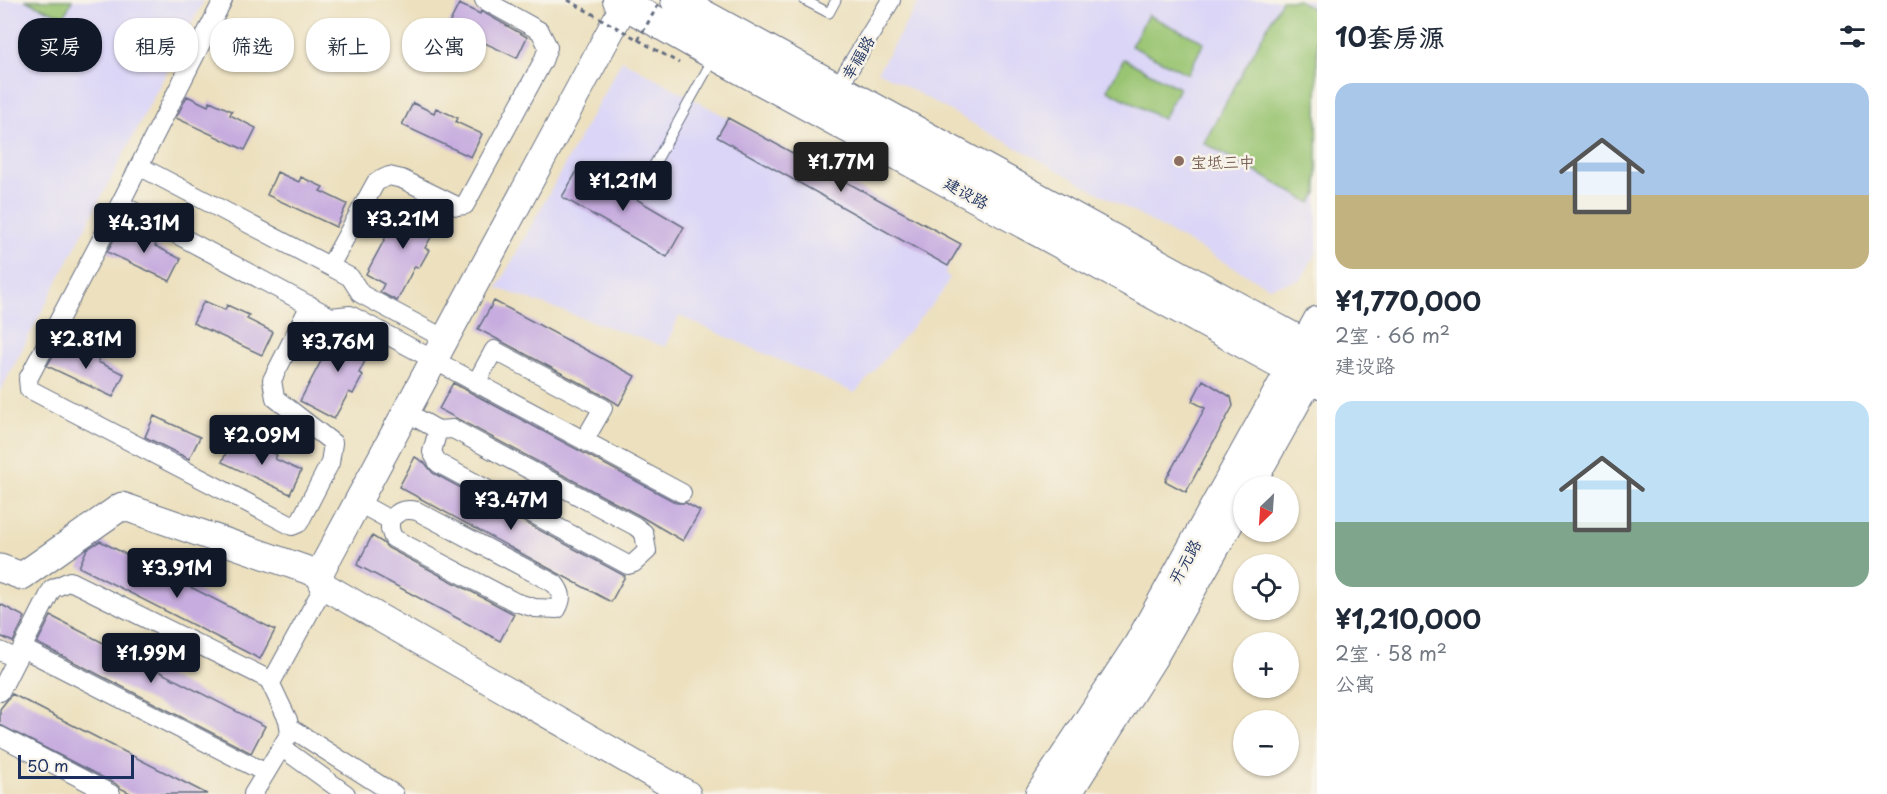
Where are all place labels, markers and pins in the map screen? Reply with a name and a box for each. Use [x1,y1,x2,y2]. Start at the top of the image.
pin: ¥1.77M [792,142,890,193]
place label: 宝坻三中 [1191,149,1255,173]
marker: 宝坻三中 [1172,154,1186,168]
pin: ¥1.21M [574,161,672,212]
pin: ¥3.21M [354,199,452,250]
pin: ¥4.31M [95,203,193,254]
pin: ¥2.81M [37,319,135,370]
pin: ¥3.76M [289,322,387,373]
pin: ¥2.09M [213,415,311,466]
pin: ¥3.47M [462,480,560,531]
pin: ¥3.91M [128,548,226,599]
pin: ¥1.99M [102,633,200,684]

